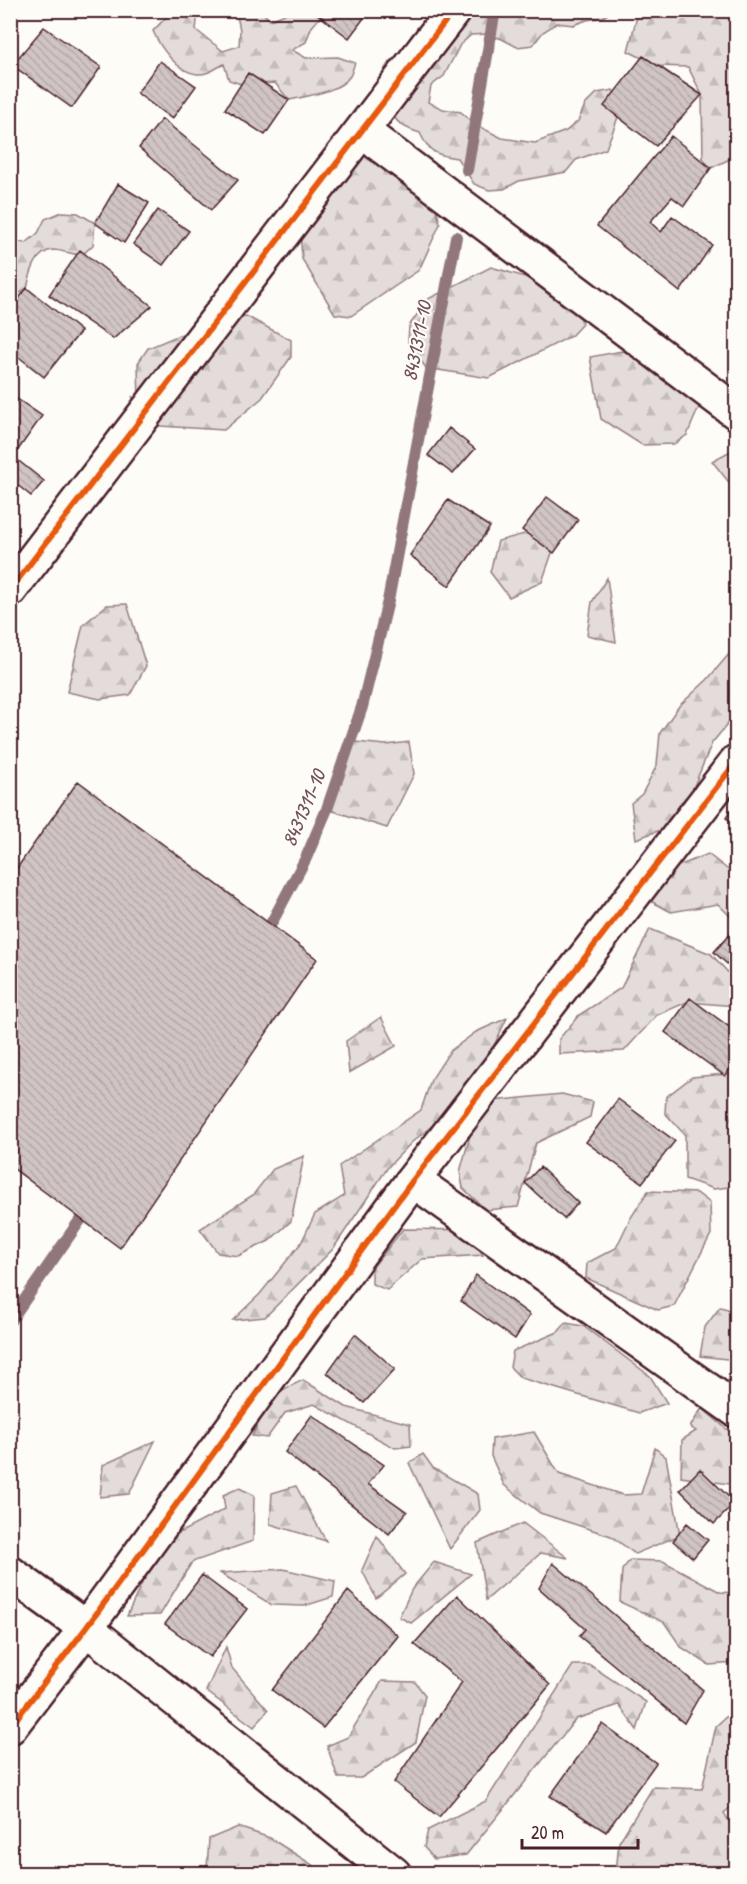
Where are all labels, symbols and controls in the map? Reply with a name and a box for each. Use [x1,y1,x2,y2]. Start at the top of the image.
water label: 8431311-10 [396,297,438,383]
water label: 8431311-10 [275,764,332,850]
scale bar [522,1812,638,1850]
text: 20 m [531,1820,564,1845]

